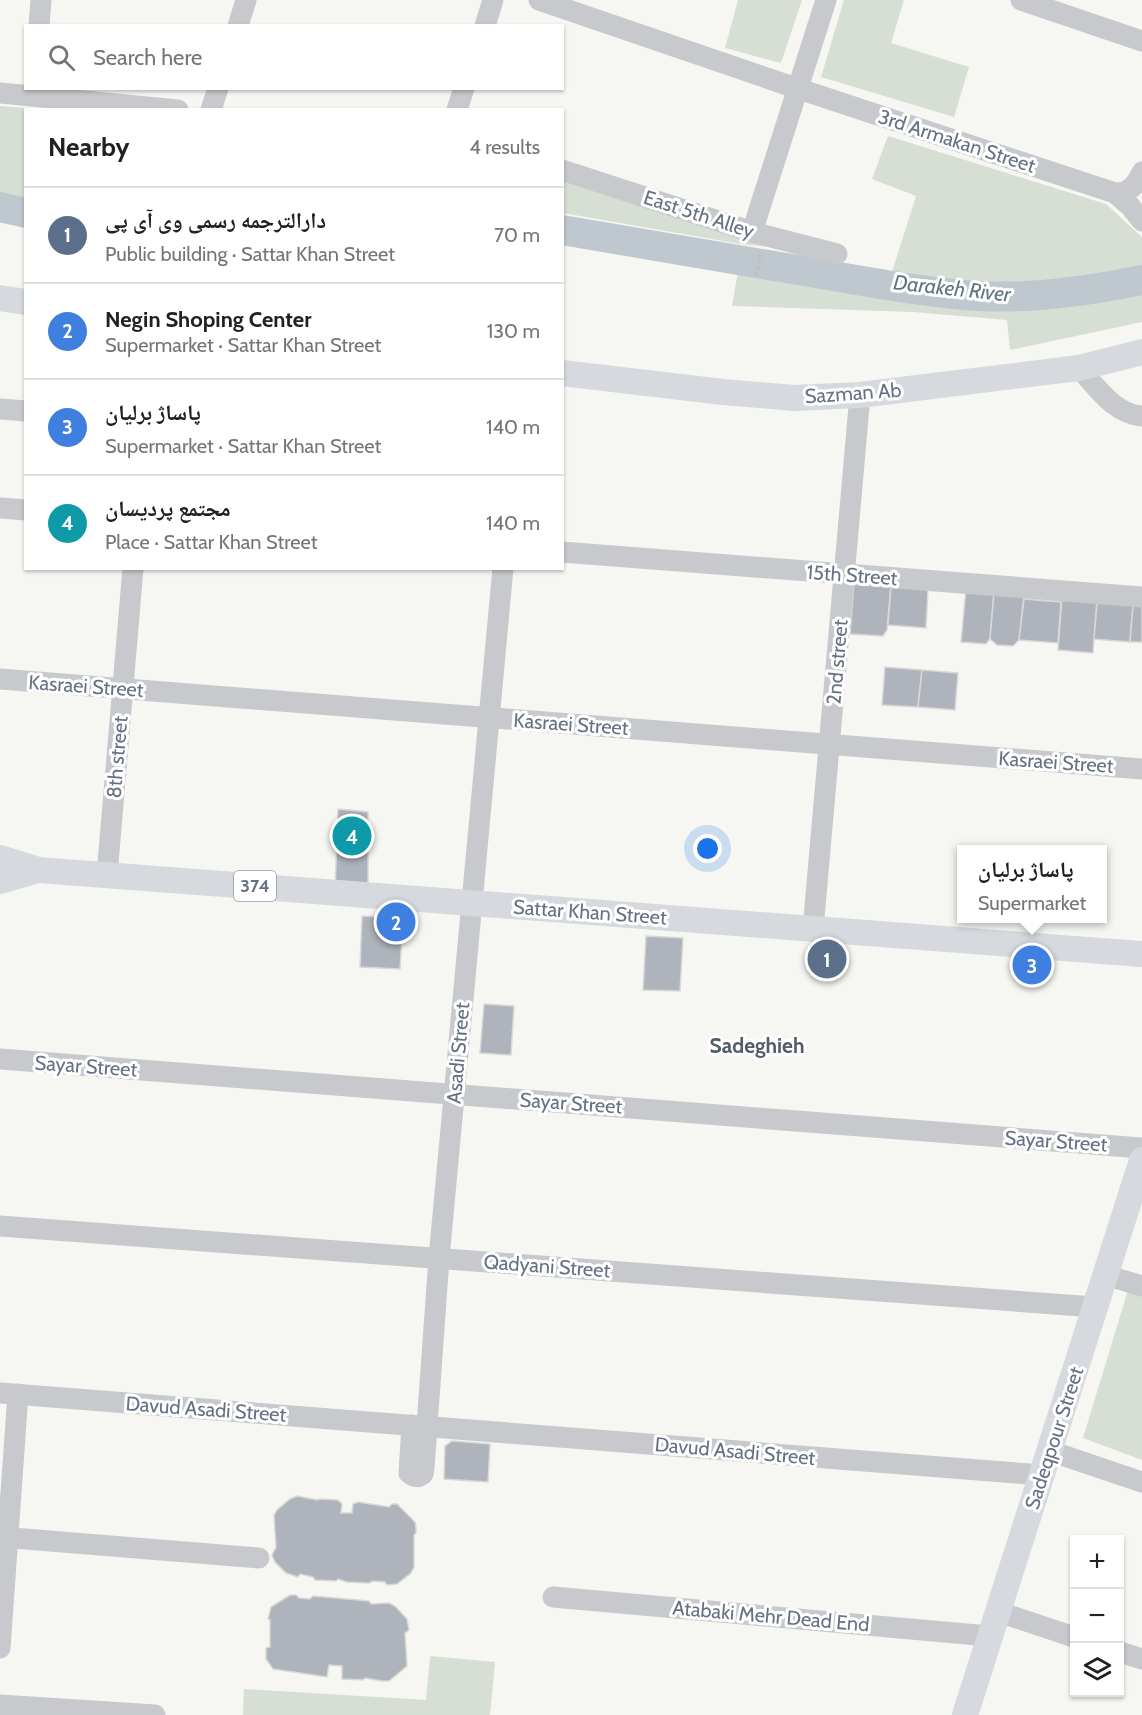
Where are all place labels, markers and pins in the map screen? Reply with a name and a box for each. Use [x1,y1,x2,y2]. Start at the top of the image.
pin: 4 [332,814,372,858]
pin: 2 [376,900,416,944]
pin: 1 [808,936,846,982]
pin: 3 [1012,942,1052,988]

